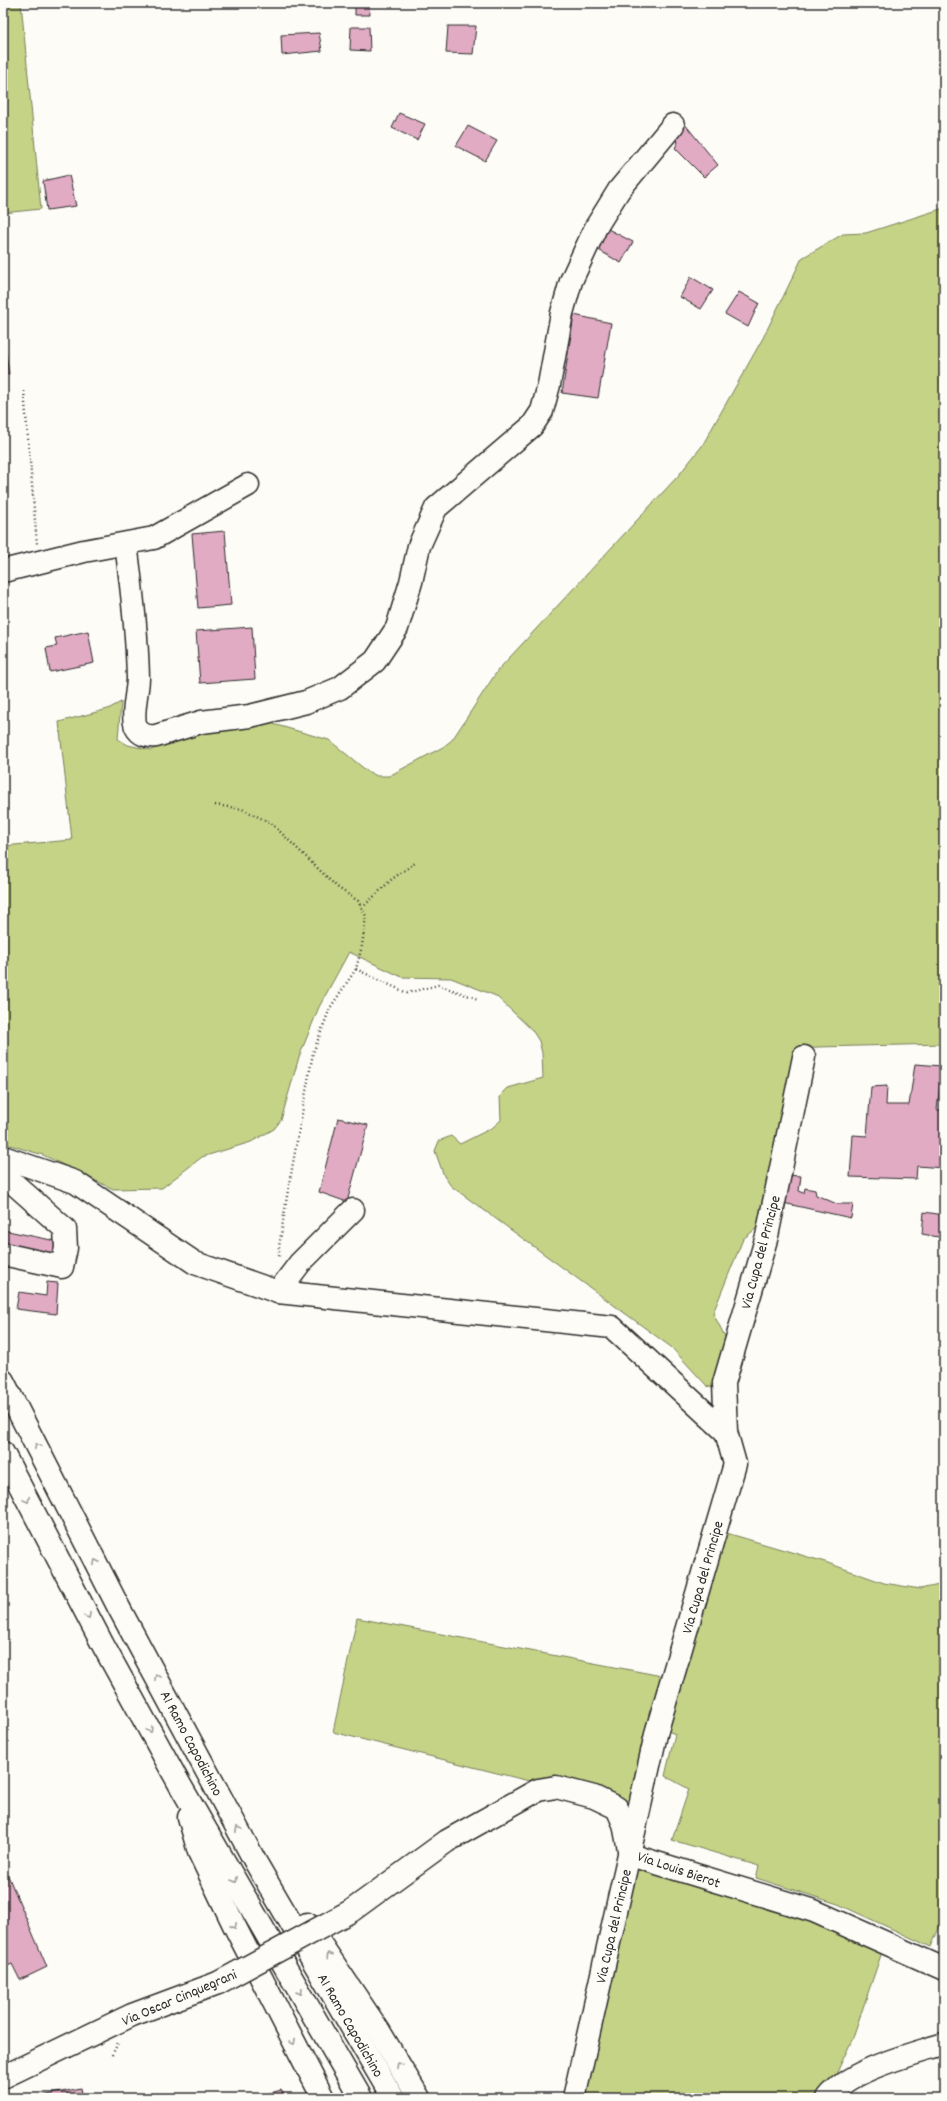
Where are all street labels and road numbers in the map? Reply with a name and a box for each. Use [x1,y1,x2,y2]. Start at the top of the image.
street label: Via Cupa del Principe [736,1193,788,1312]
street label: Via Cupa del Principe [677,1518,731,1637]
street label: A1 Ramo Capodichino [153,1687,227,1801]
street label: Via Louis Bierot [634,1846,723,1896]
street label: Via Cupa del Principe [591,1867,639,1986]
street label: Via Oscar Cinquegrani [119,1965,241,2033]
street label: A1 Ramo Capodichino [311,1970,388,2082]

